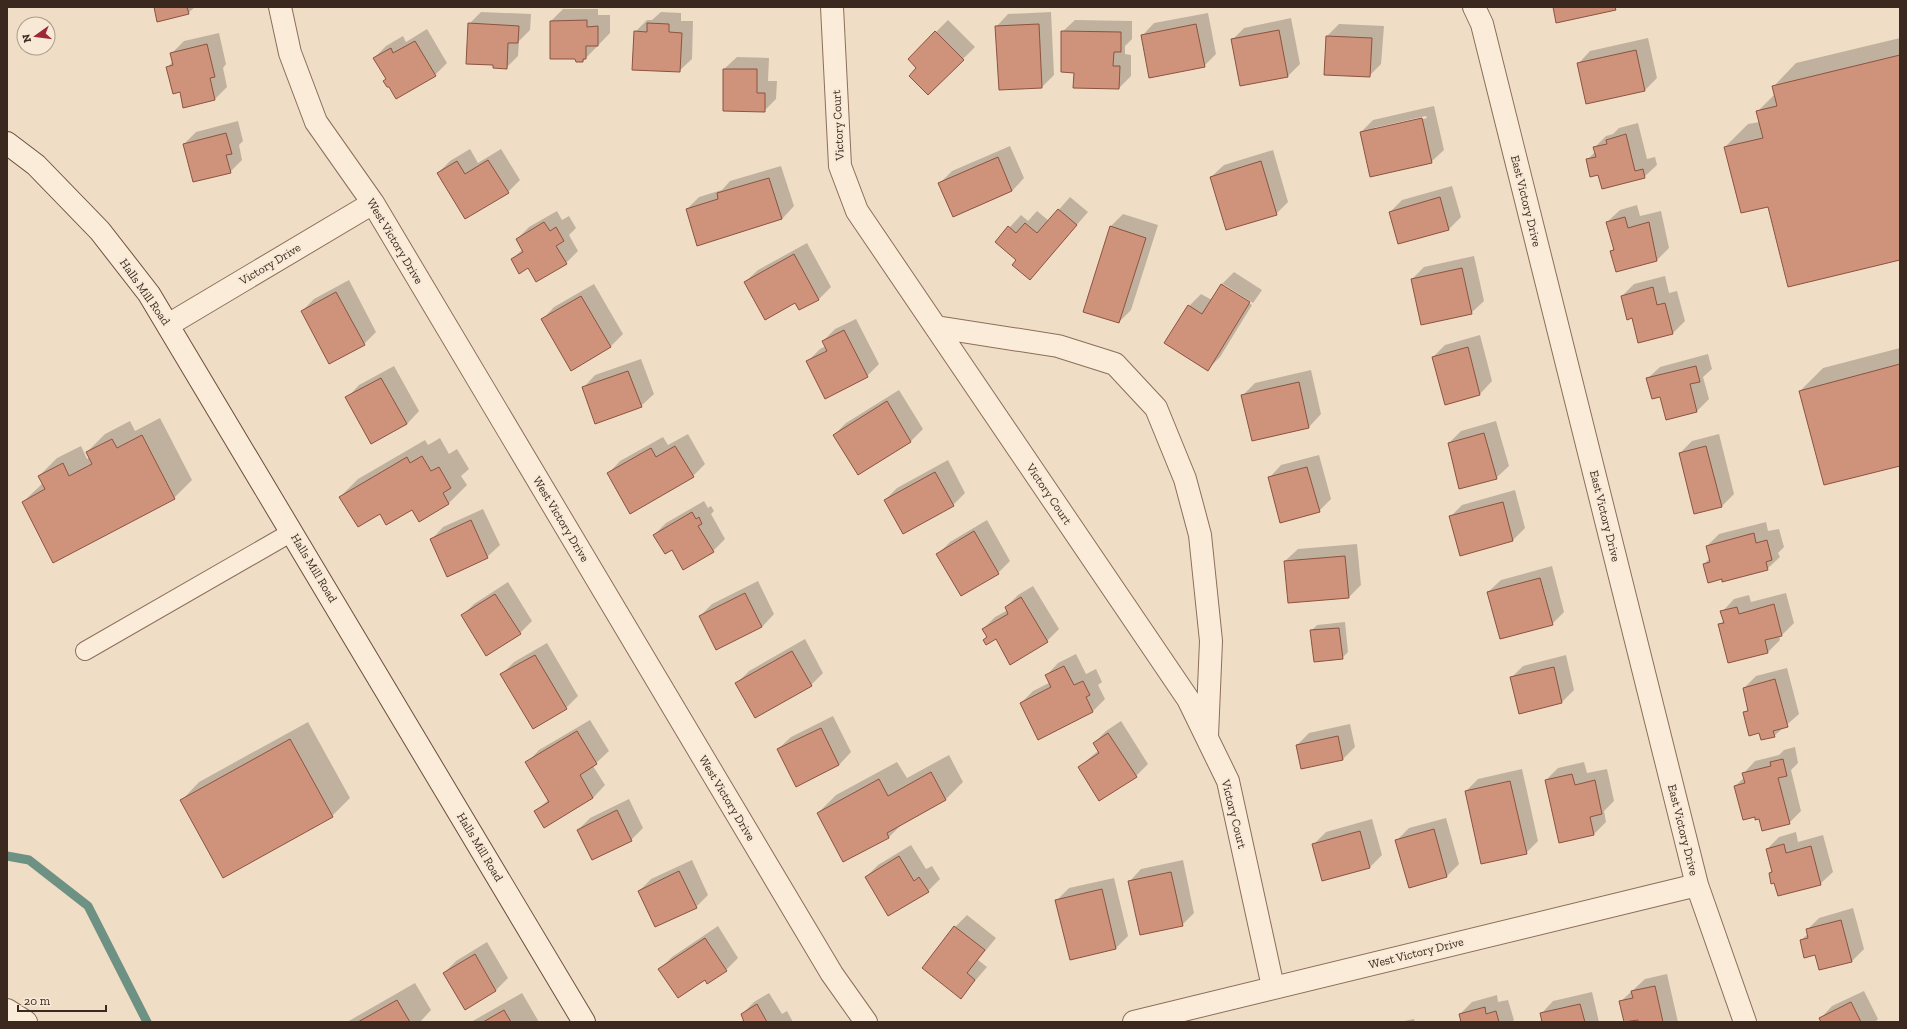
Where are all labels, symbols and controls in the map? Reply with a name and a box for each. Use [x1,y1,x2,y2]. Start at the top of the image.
north arrow [16,16,56,56]
text: N [19,32,34,44]
street label: Victory Court [829,89,847,162]
street label: East Victory Drive [1508,154,1544,249]
street label: West Victory Drive [364,196,426,287]
street label: Victory Drive [236,240,303,288]
street label: Halls Mill Road [117,256,173,328]
street label: Victory Court [1023,460,1075,528]
street label: East Victory Drive [1587,469,1623,564]
street label: West Victory Drive [530,474,592,565]
street label: Halls Mill Road [288,531,340,605]
street label: West Victory Drive [696,753,758,844]
street label: Victory Court [1218,777,1249,851]
street label: East Victory Drive [1665,783,1701,878]
street label: Halls Mill Road [454,810,506,884]
street label: West Victory Drive [1367,934,1465,972]
scale bar [18,987,106,1013]
text: 20 m [24,994,51,1008]

